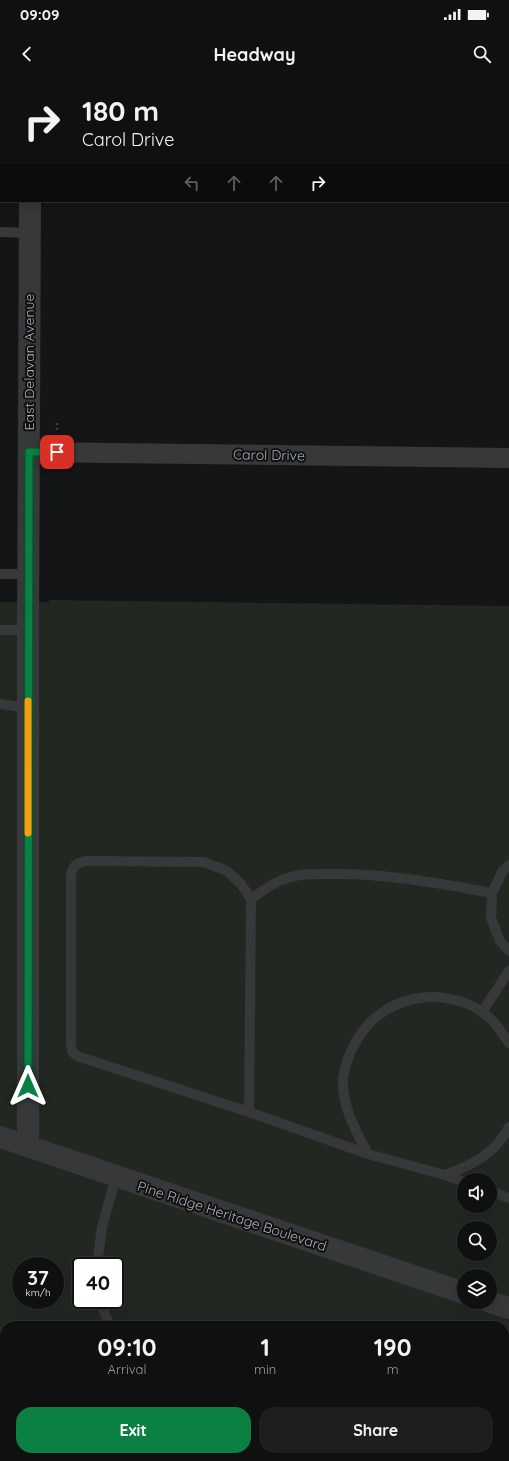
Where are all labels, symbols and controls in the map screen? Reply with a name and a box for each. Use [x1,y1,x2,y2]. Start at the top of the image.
text: 09:09 [20,5,60,24]
icon: back [16,43,38,65]
text: Headway [213,43,296,66]
icon: search [471,43,493,65]
text: 180 m [82,93,159,128]
icon: right [16,96,68,148]
text: Carol Drive [82,128,174,151]
icon: left [181,172,203,194]
icon: ahead [223,172,245,194]
icon: ahead [265,172,287,194]
icon: right [307,172,329,194]
street label: East Delavan Avenue [20,293,38,430]
pin [40,435,74,469]
icon: arrive [46,441,68,463]
street label: Carol Drive [233,445,305,465]
position arrow [7,1065,49,1107]
map controls [457,1173,497,1309]
button: sound [457,1173,497,1213]
street label: Pine Ridge Heritage Boulevard [135,1177,329,1255]
button: search [457,1221,497,1261]
speed limit sign: 40 [72,1257,124,1309]
text: 37 [27,1265,49,1290]
button: layers [457,1269,497,1309]
text: km/h [25,1286,51,1299]
text: 09:10 [98,1332,157,1362]
text: 1 [260,1332,270,1362]
text: 190 [374,1332,411,1362]
text: Arrival [108,1361,147,1377]
text: min [254,1361,276,1377]
text: m [387,1361,399,1377]
button: Exit [16,1407,251,1453]
button: Share [259,1407,493,1453]

